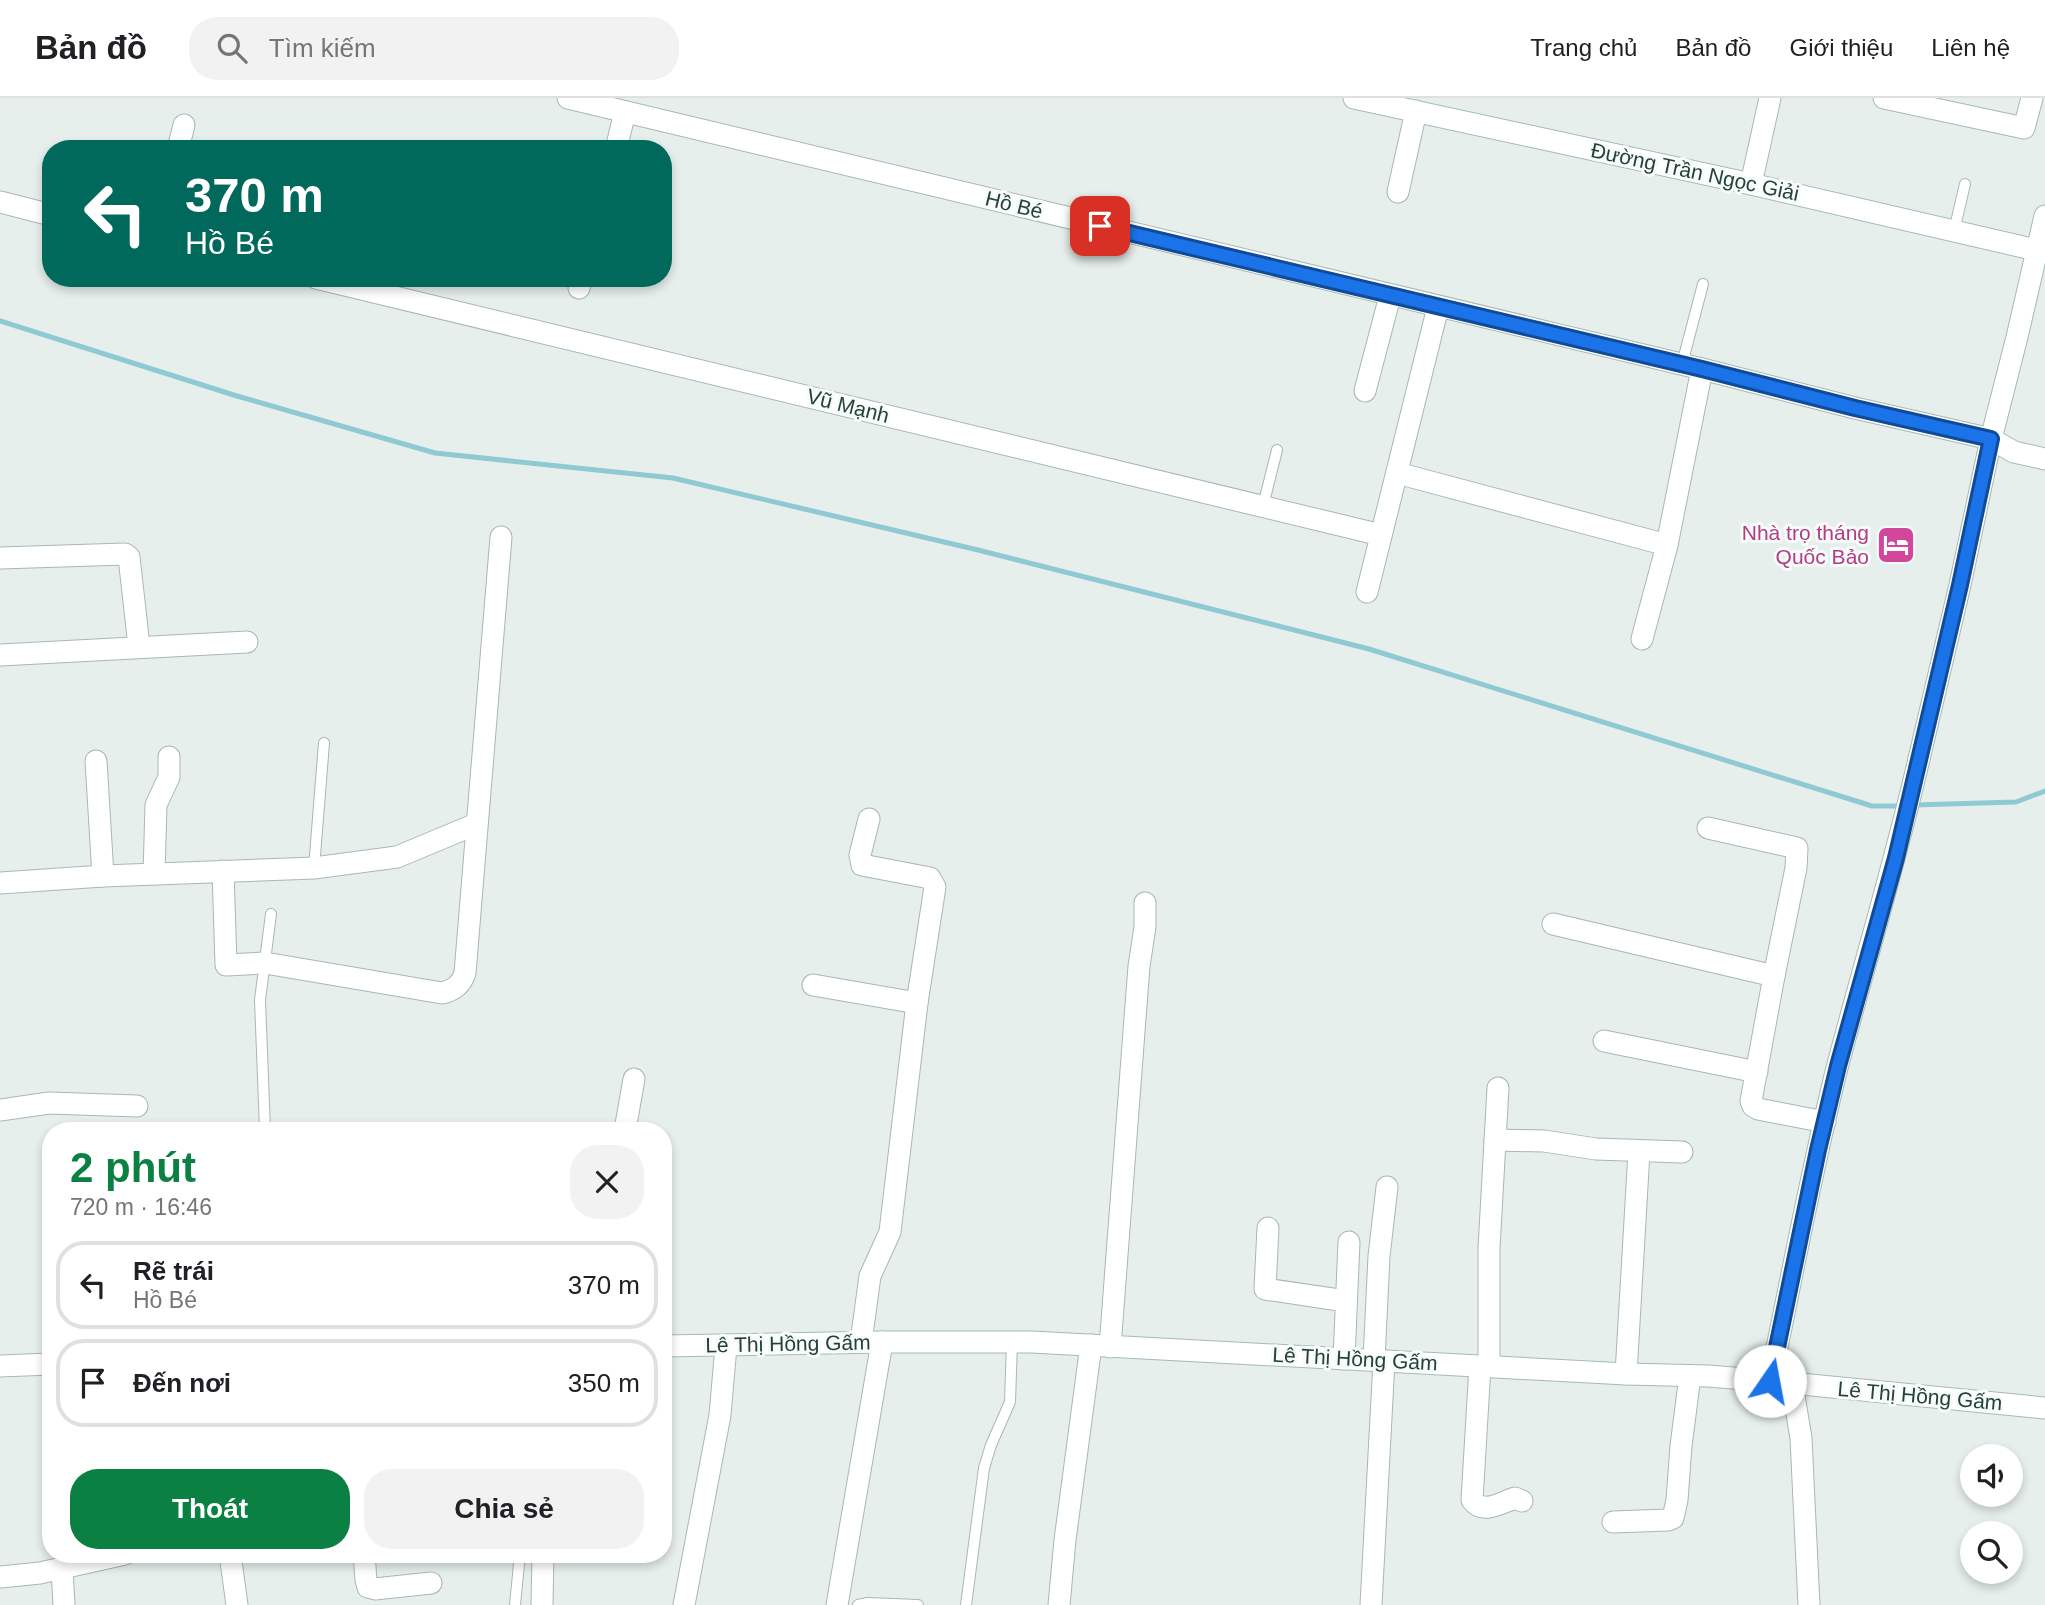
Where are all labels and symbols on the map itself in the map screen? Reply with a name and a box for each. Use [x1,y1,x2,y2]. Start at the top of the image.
street label: Đường Trần Ngọc Giải [1589,138,1801,205]
street label: Hồ Bé [983,186,1045,223]
pin [1070,196,1130,256]
street label: Vũ Mạnh [805,384,892,427]
place label: Nhà trọ tháng Quốc Bảo [1742,521,1869,568]
hotel icon: Nhà trọ tháng Quốc Bảo [1875,524,1917,566]
street label: Lê Thị Hồng Gấm [705,1331,871,1356]
street label: Lê Thị Hồng Gấm [1272,1343,1438,1374]
position arrow [1733,1344,1807,1418]
street label: Lê Thị Hồng Gấm [1837,1377,2003,1414]

